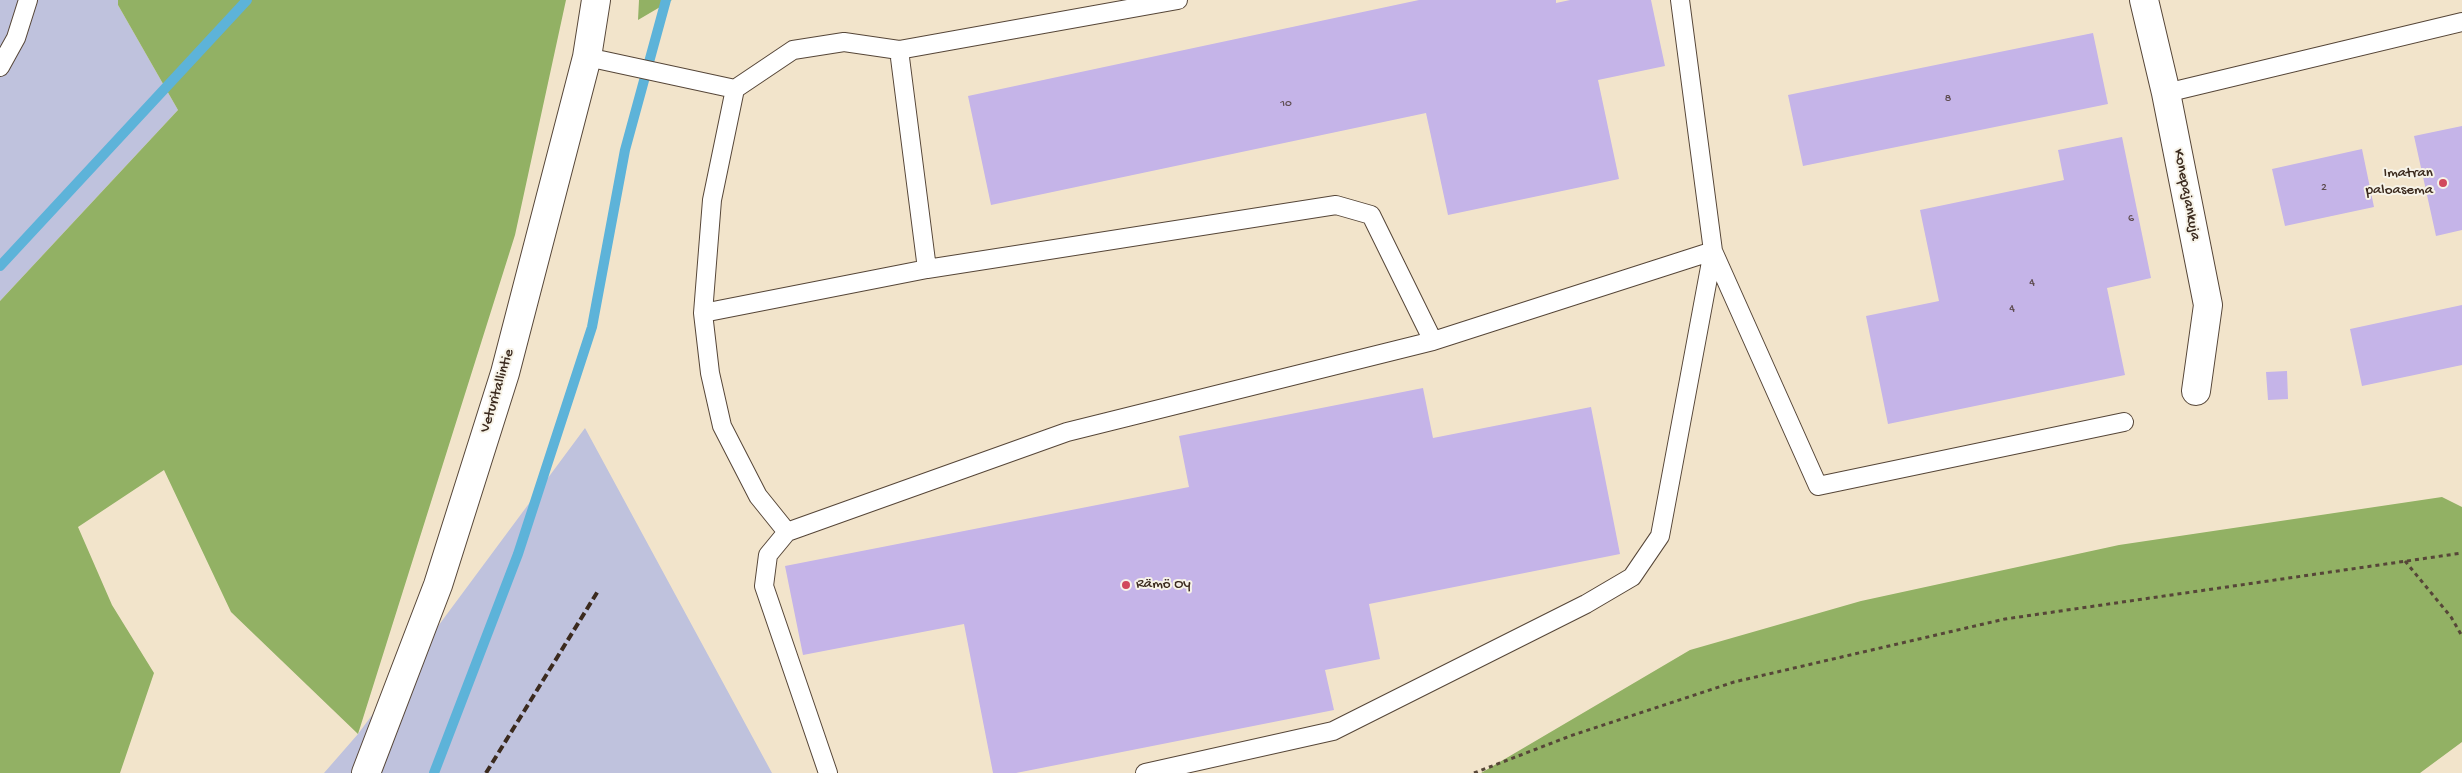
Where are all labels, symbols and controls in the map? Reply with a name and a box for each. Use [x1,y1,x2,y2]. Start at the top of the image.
house number: 8 [1945,92,1951,106]
house number: 10 [1280,97,1292,111]
street label: Konepajankuja [2168,148,2204,242]
place label: Imatran paloasema [2366,165,2433,200]
marker: Imatran paloasema [2437,177,2449,189]
house number: 2 [2321,181,2327,195]
house number: 6 [2128,212,2134,226]
house number: 4 [2029,276,2035,290]
house number: 4 [2009,302,2015,316]
street label: Veturitallintie [477,347,519,435]
place label: Rämö Oy [1136,576,1191,594]
marker: Rämö Oy [1120,579,1132,591]

